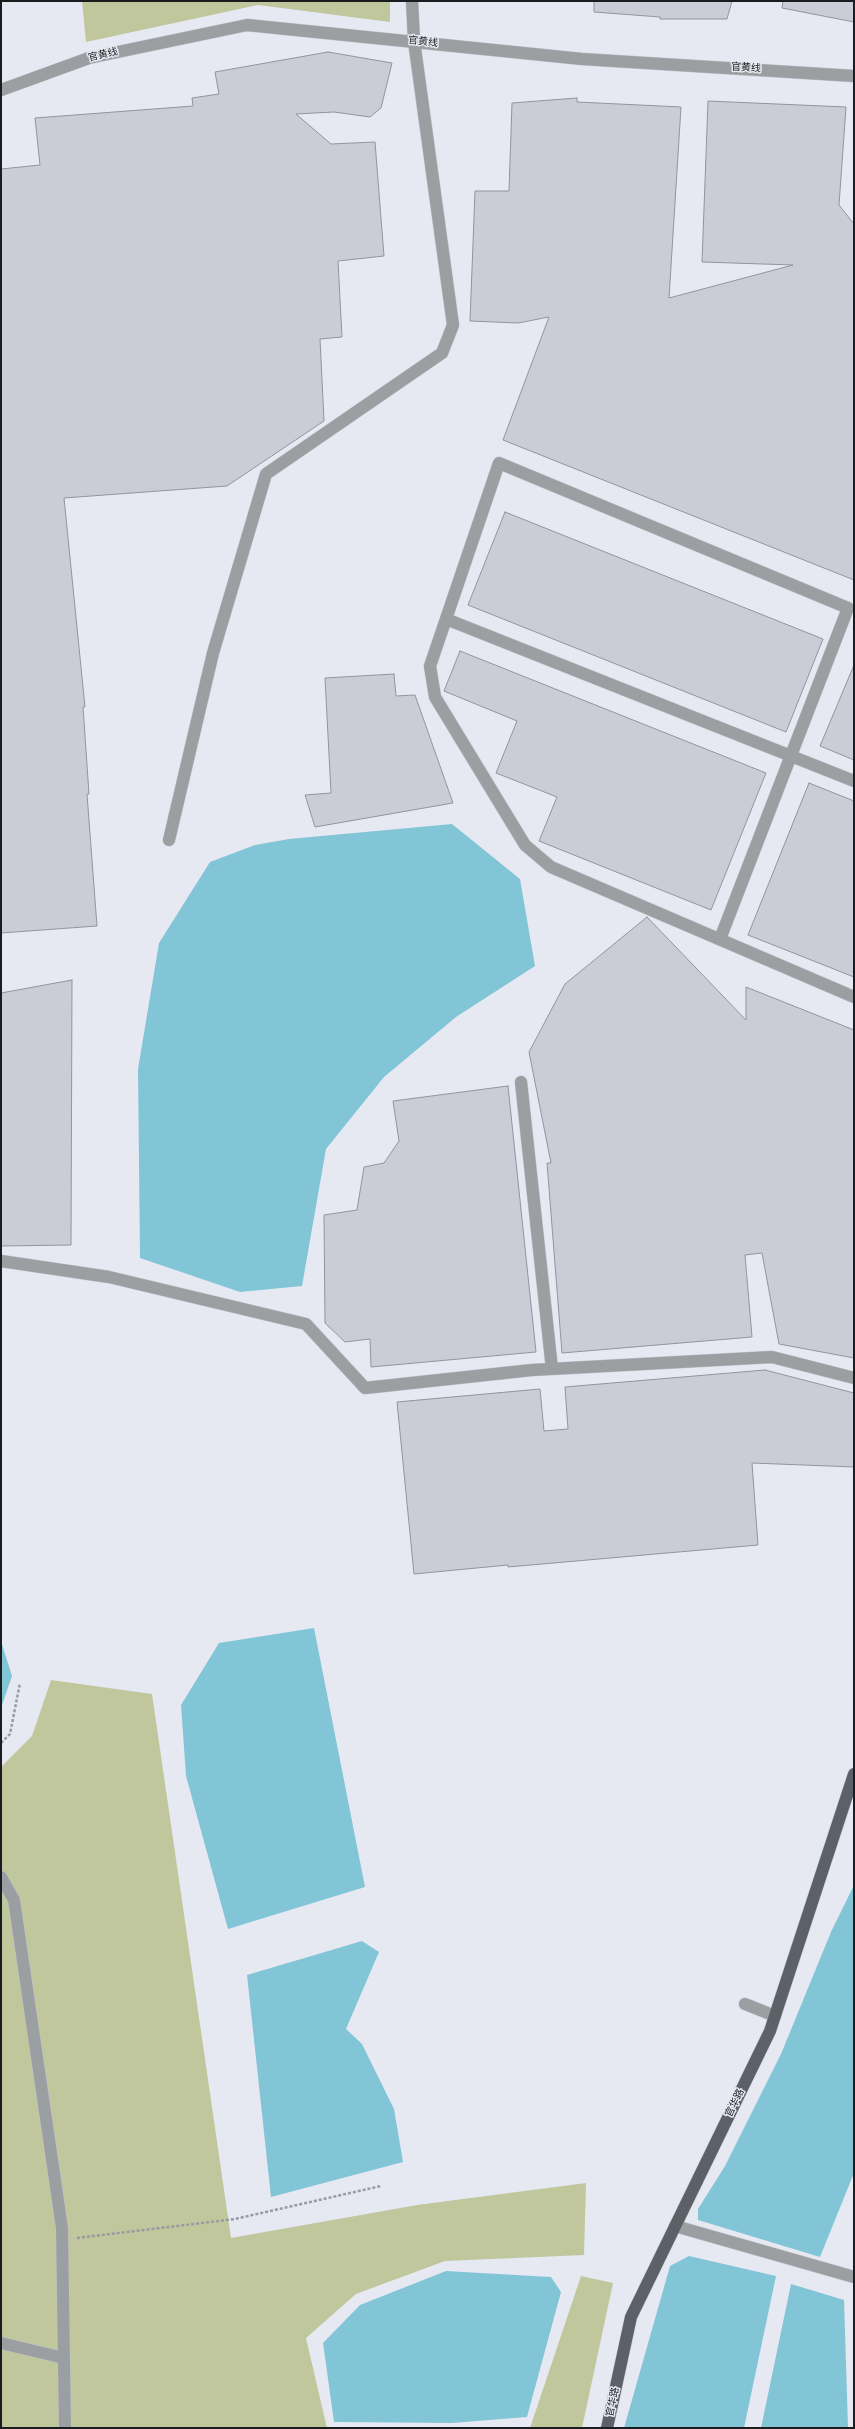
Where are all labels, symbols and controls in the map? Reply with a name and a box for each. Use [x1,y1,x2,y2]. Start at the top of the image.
street label: 官黄线 [407,34,439,50]
street label: 官黄线 [87,46,119,64]
street label: 官黄线 [731,61,761,75]
street label: 官华路 [723,2087,747,2119]
street label: 官华路 [604,2386,622,2418]

